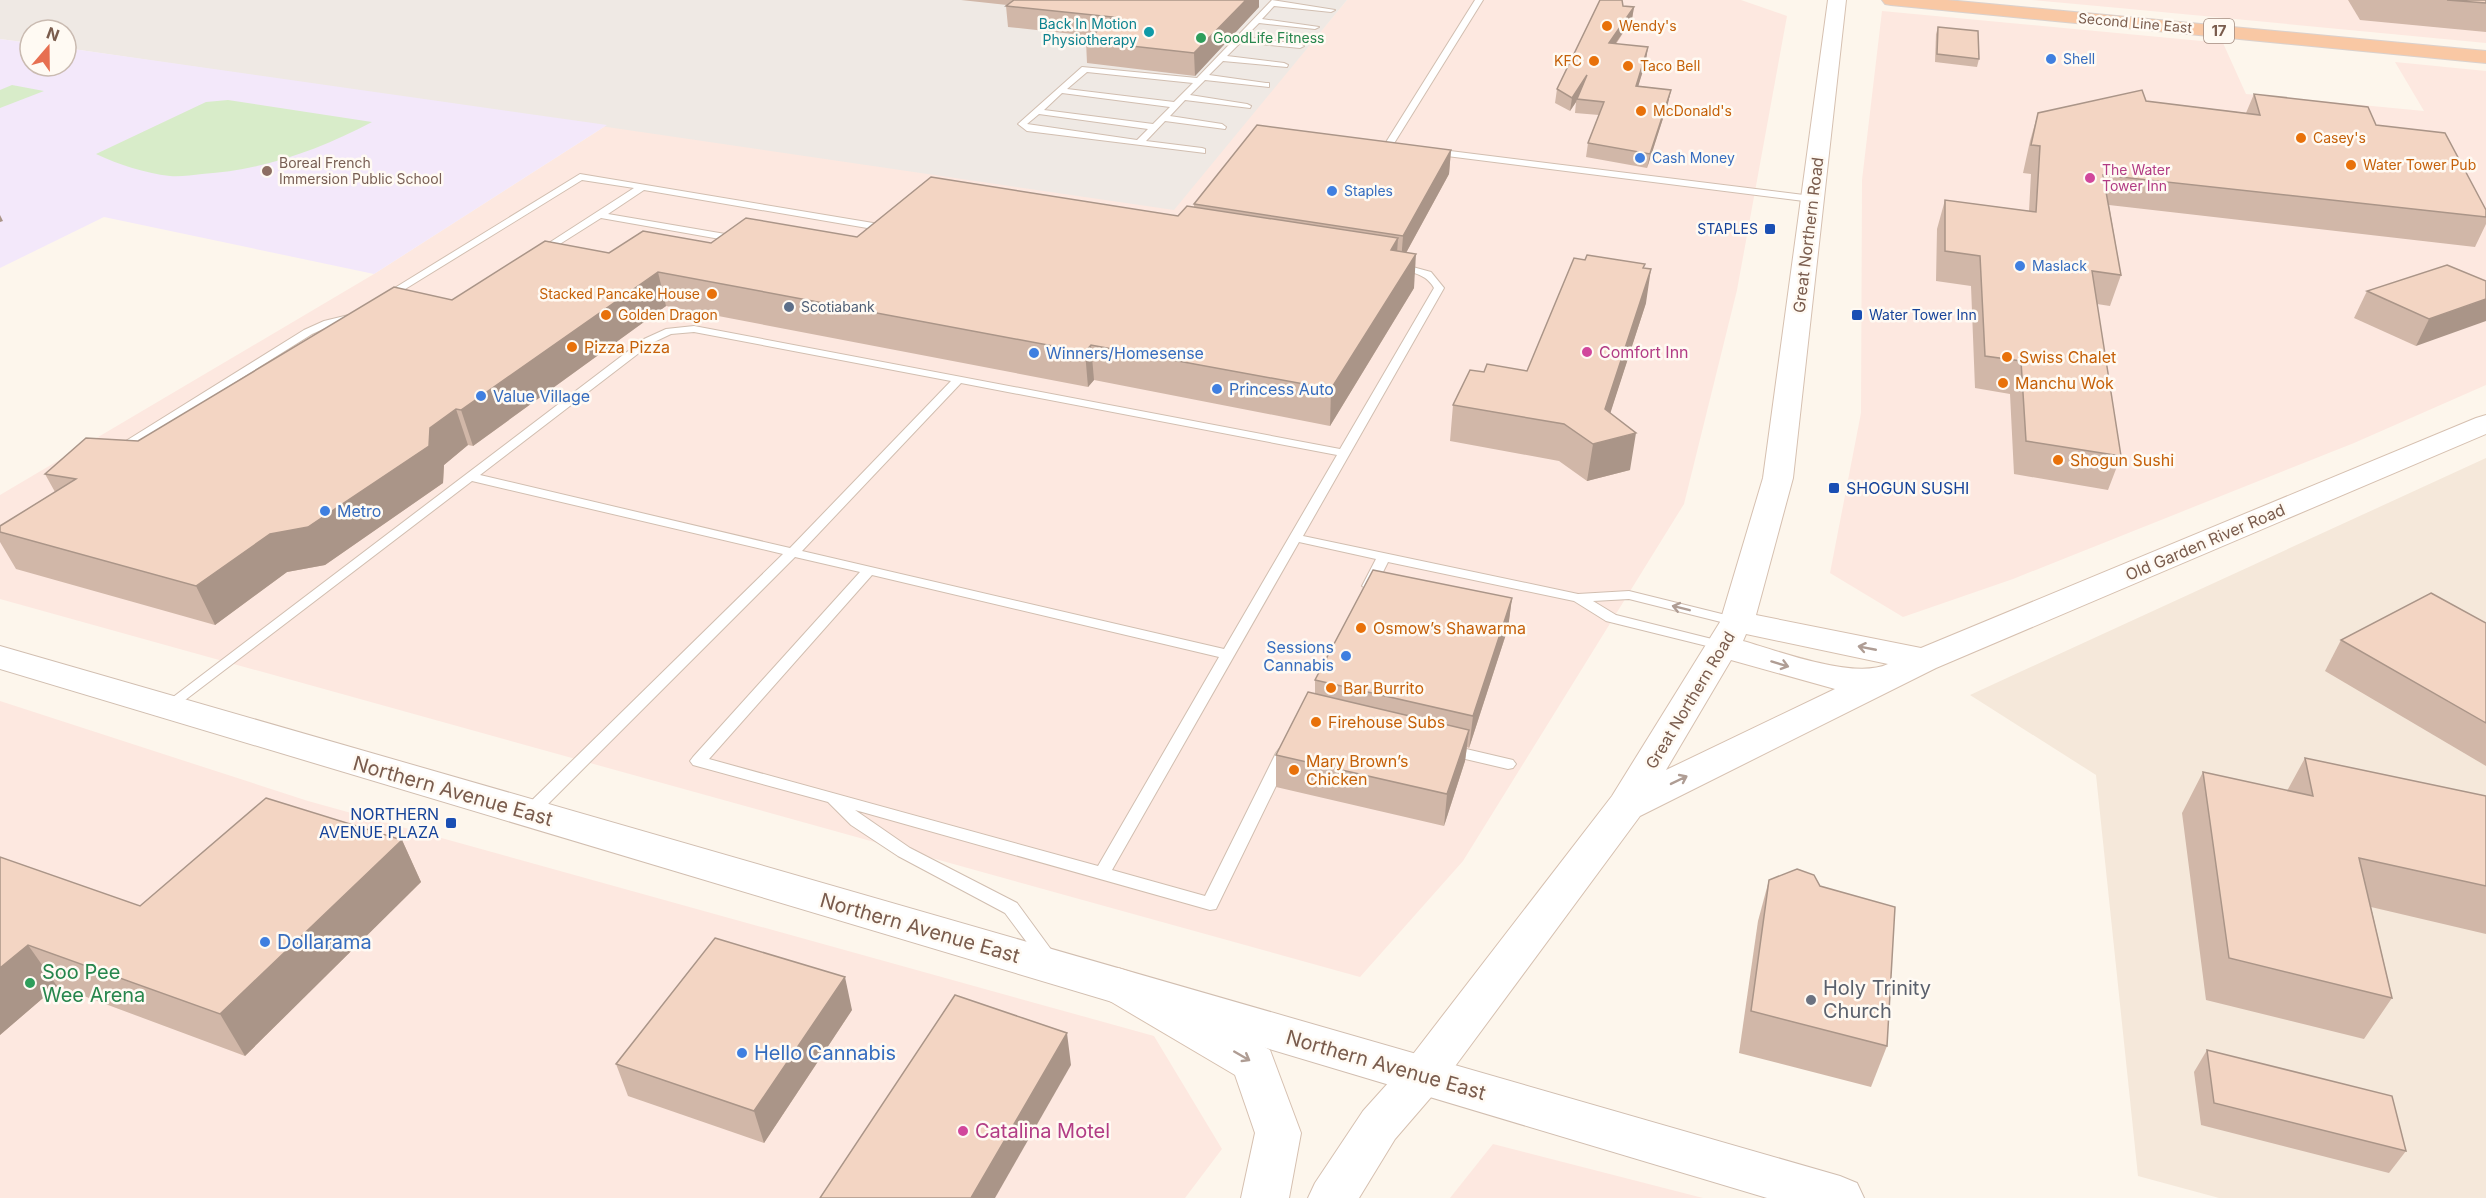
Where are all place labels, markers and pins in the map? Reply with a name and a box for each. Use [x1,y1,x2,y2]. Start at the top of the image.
place label: Back In Motion Physiotherapy [1039,15,1137,48]
place label: Wendy's [1619,17,1677,34]
marker: Wendy's [1600,19,1614,33]
marker: Back In Motion Physiotherapy [1142,25,1156,39]
place label: GoodLife Fitness [1213,29,1324,46]
marker: GoodLife Fitness [1194,31,1208,45]
place label: Shell [2063,50,2095,67]
place label: KFC [1554,52,1582,69]
marker: Shell [2044,52,2058,66]
marker: KFC [1587,54,1601,68]
place label: Taco Bell [1640,57,1700,74]
marker: Taco Bell [1621,59,1635,73]
place label: McDonald's [1653,102,1732,119]
marker: McDonald's [1634,104,1648,118]
place label: Casey's [2313,129,2366,146]
marker: Casey's [2294,131,2308,145]
place label: Cash Money [1652,149,1735,166]
marker: Cash Money [1633,151,1647,165]
place label: Boreal French Immersion Public School [279,154,442,187]
place label: Water Tower Pub [2363,156,2476,173]
marker: Water Tower Pub [2344,158,2358,172]
place label: The Water Tower Inn [2102,161,2170,194]
marker: Boreal French Immersion Public School [260,164,274,178]
marker: The Water Tower Inn [2083,171,2097,185]
place label: Staples [1344,182,1393,199]
marker: Staples [1325,184,1339,198]
place label: STAPLES [1697,220,1758,237]
marker: STAPLES [1763,222,1777,236]
place label: Maslack [2032,257,2087,274]
marker: Maslack [2013,259,2027,273]
place label: Stacked Pancake House [539,285,700,302]
marker: Stacked Pancake House [705,287,719,301]
place label: Scotiabank [801,298,875,315]
marker: Scotiabank [782,300,796,314]
place label: Golden Dragon [618,306,718,323]
place label: Water Tower Inn [1869,306,1977,323]
marker: Golden Dragon [599,308,613,322]
marker: Water Tower Inn [1850,308,1864,322]
place label: Pizza Pizza [584,337,670,357]
marker: Pizza Pizza [565,340,579,354]
place label: Comfort Inn [1599,342,1689,362]
place label: Winners/Homesense [1046,343,1204,363]
marker: Comfort Inn [1580,345,1594,359]
marker: Winners/Homesense [1027,346,1041,360]
place label: Swiss Chalet [2019,347,2116,367]
marker: Swiss Chalet [2000,350,2014,364]
place label: Manchu Wok [2015,373,2114,393]
marker: Manchu Wok [1996,376,2010,390]
place label: Princess Auto [1229,379,1334,399]
marker: Princess Auto [1210,382,1224,396]
place label: Value Village [493,386,590,406]
marker: Value Village [474,389,488,403]
place label: Shogun Sushi [2070,450,2174,470]
marker: Shogun Sushi [2051,453,2065,467]
place label: SHOGUN SUSHI [1846,478,1969,498]
marker: SHOGUN SUSHI [1827,481,1841,495]
place label: Metro [337,501,381,521]
marker: Metro [318,504,332,518]
place label: Osmow’s Shawarma [1373,618,1526,638]
marker: Osmow’s Shawarma [1354,621,1368,635]
place label: Sessions Cannabis [1263,637,1334,675]
marker: Sessions Cannabis [1339,649,1353,663]
place label: Bar Burrito [1343,678,1424,698]
marker: Bar Burrito [1324,681,1338,695]
place label: Firehouse Subs [1328,712,1445,732]
marker: Firehouse Subs [1309,715,1323,729]
place label: Mary Brown’s Chicken [1306,751,1408,789]
marker: Mary Brown’s Chicken [1287,763,1301,777]
place label: NORTHERN AVENUE PLAZA [319,804,439,842]
marker: NORTHERN AVENUE PLAZA [444,816,458,830]
place label: Dollarama [277,930,372,954]
marker: Dollarama [258,935,272,949]
place label: Soo Pee Wee Arena [42,960,145,1007]
marker: Soo Pee Wee Arena [23,976,37,990]
place label: Holy Trinity Church [1823,976,1931,1023]
marker: Holy Trinity Church [1804,993,1818,1007]
place label: Hello Cannabis [754,1041,896,1065]
marker: Hello Cannabis [735,1046,749,1060]
place label: Catalina Motel [975,1119,1110,1143]
marker: Catalina Motel [956,1124,970,1138]

